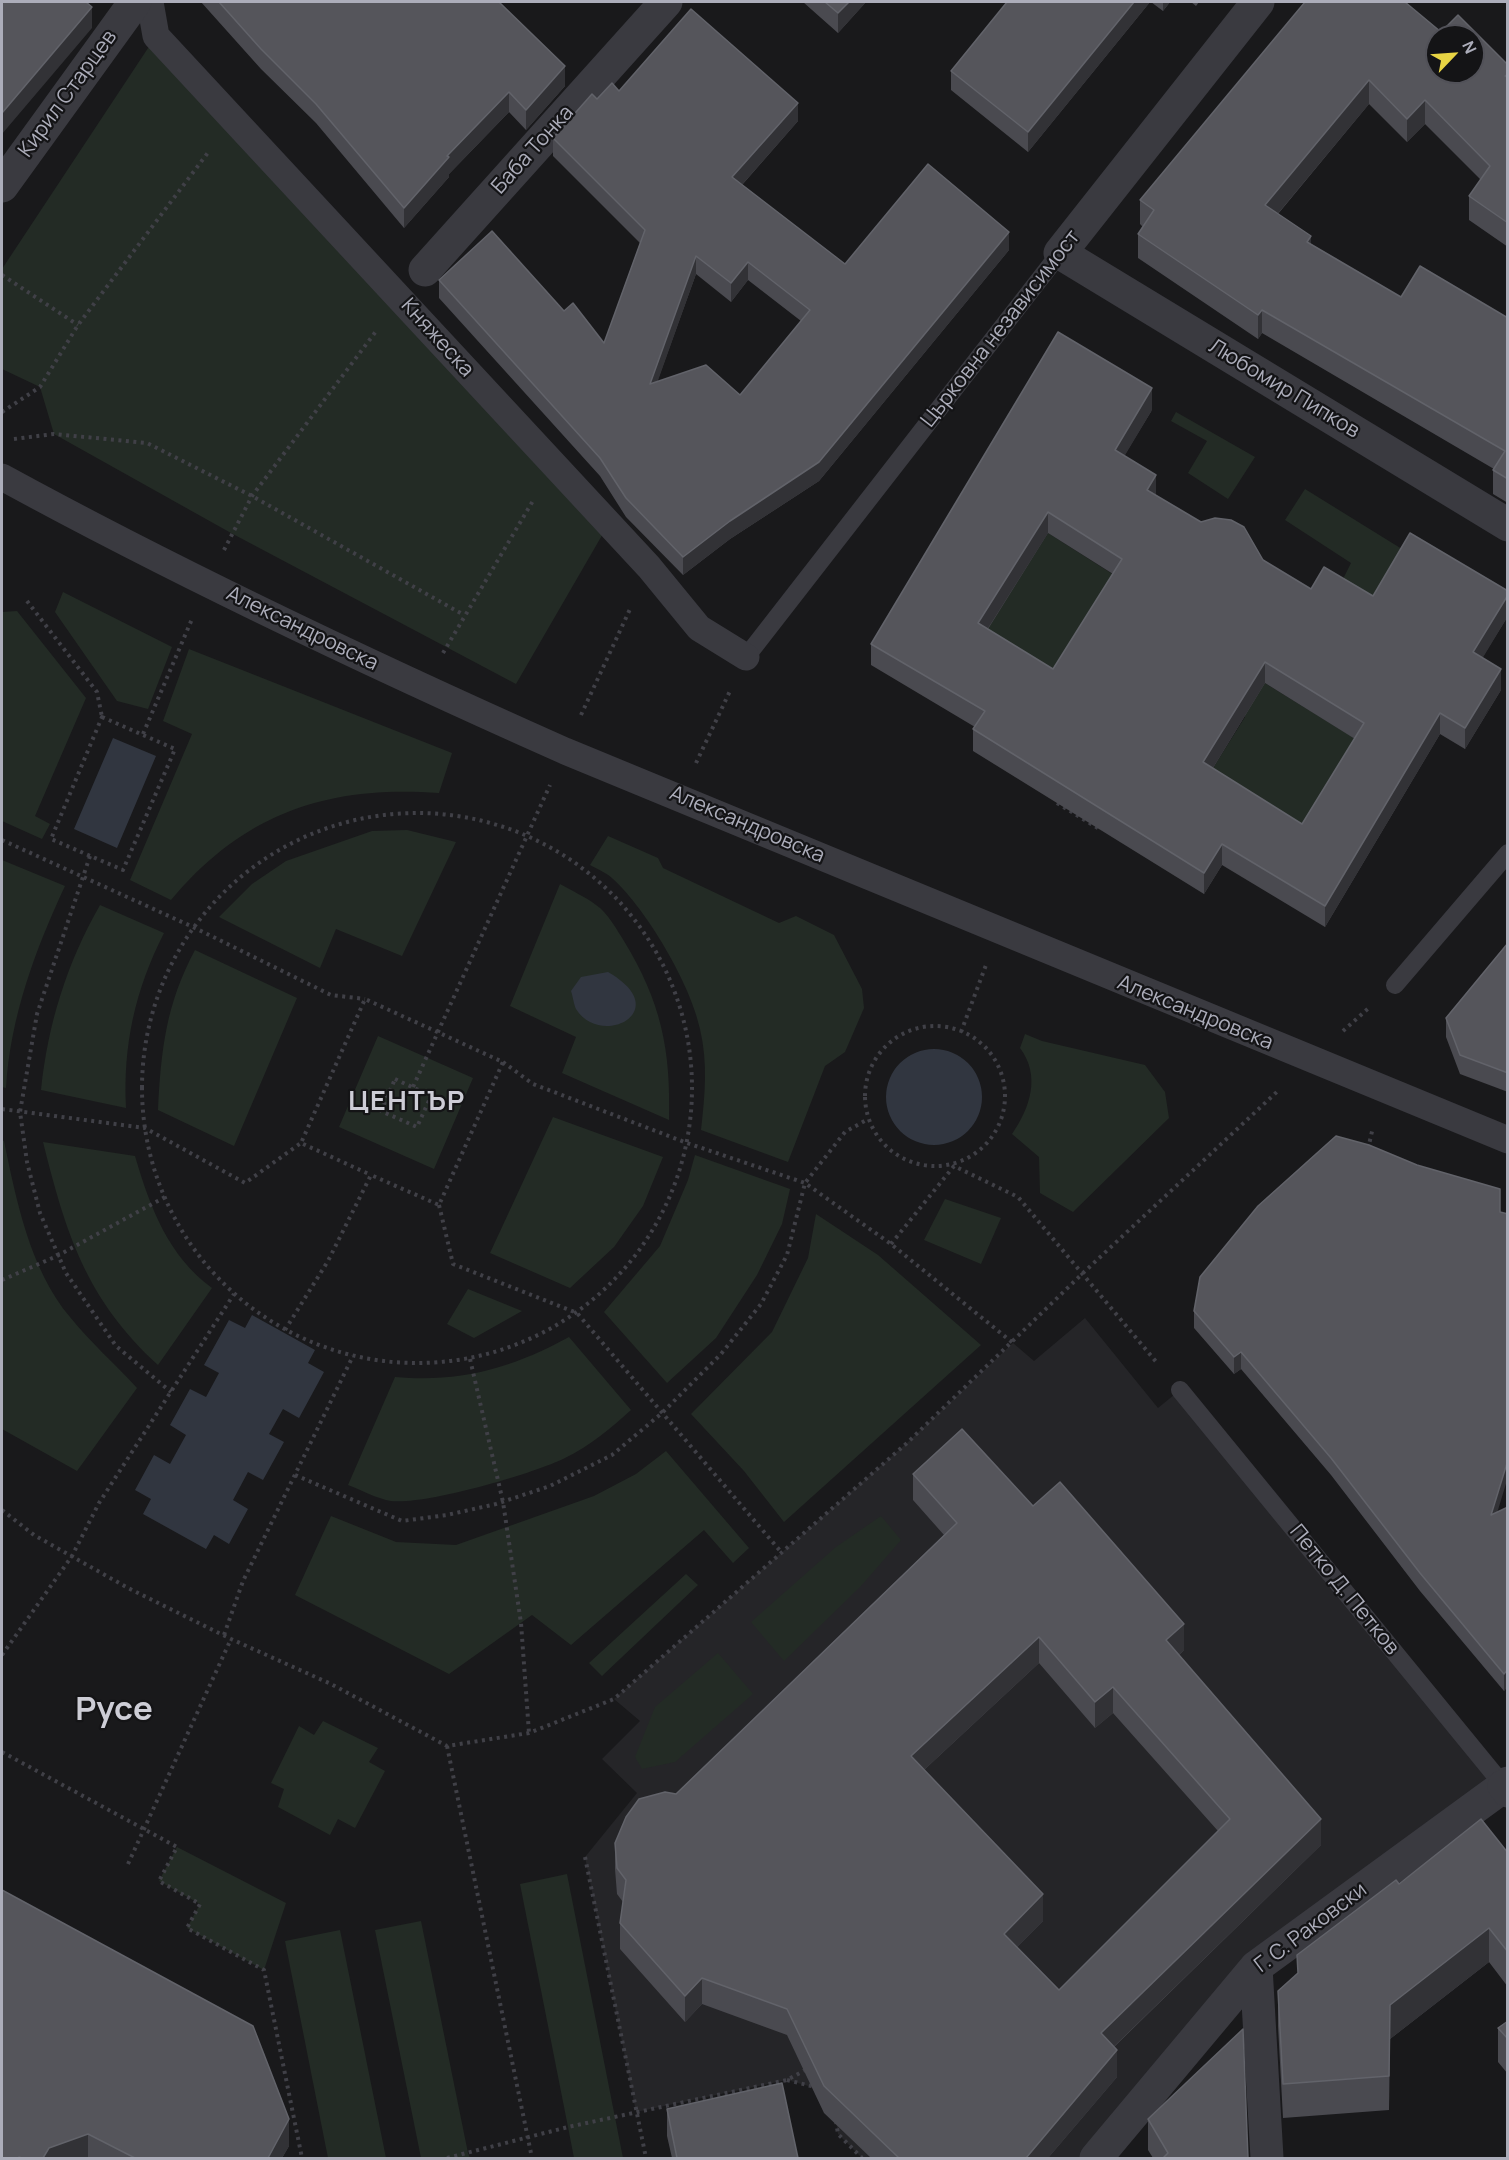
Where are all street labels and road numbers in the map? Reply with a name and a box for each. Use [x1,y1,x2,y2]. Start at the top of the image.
street label: Кирил Старцев [13,26,123,162]
street label: Баба Тонка [487,101,579,199]
street label: Църковна независимост [916,225,1086,433]
street label: Княжеска [395,294,479,382]
street label: Любомир Пипков [1204,334,1364,444]
street label: Александровска [222,581,382,677]
street label: Александровска [666,781,828,869]
street label: Александровска [1113,970,1277,1056]
street label: Петко Д. Петков [1284,1520,1404,1660]
street label: Г. С. Раковски [1250,1878,1372,1978]

